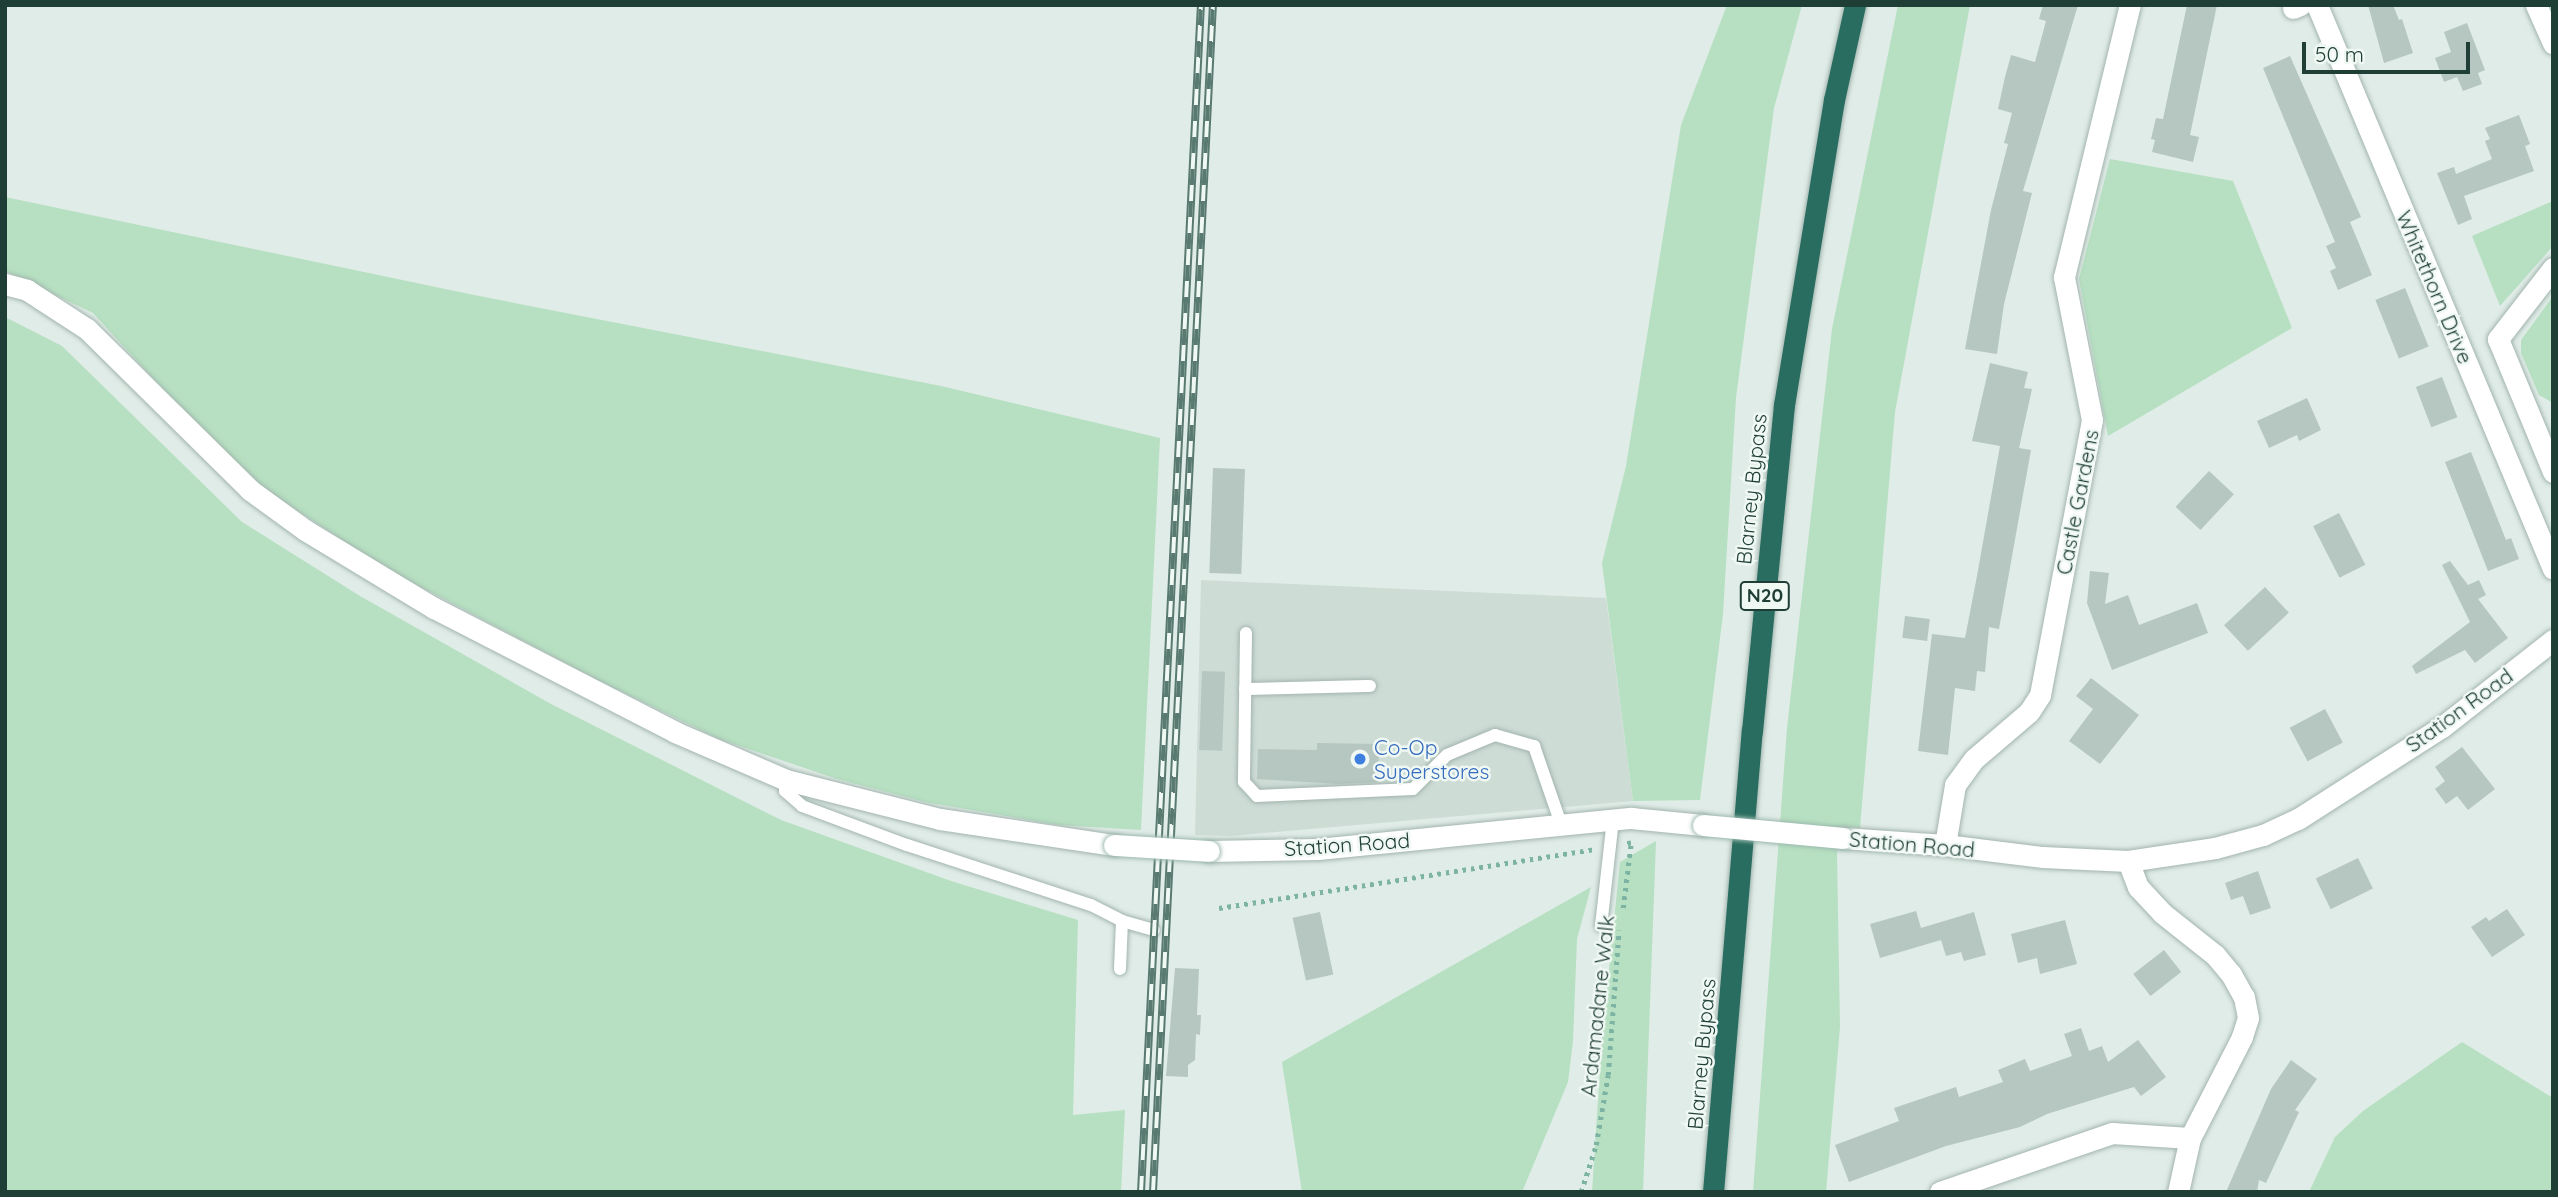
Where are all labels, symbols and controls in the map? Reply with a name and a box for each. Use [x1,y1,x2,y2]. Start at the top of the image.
scale bar [2306,28,2474,72]
text: 50 m [2315,41,2364,67]
street label: Whitethorn Drive [2391,207,2479,367]
street label: Blarney Bypass [1731,412,1771,566]
street label: Castle Gardens [2051,427,2103,577]
road number: N20 [1739,580,1791,611]
street label: Station Road [2401,663,2517,757]
place label: Co-Op Superstores [1374,734,1489,784]
marker: Co-Op Superstores [1352,751,1368,767]
street label: Station Road [1848,826,1976,862]
street label: Station Road [1283,827,1411,861]
street label: Ardamadane Walk [1575,914,1619,1098]
street label: Blarney Bypass [1682,977,1720,1131]

